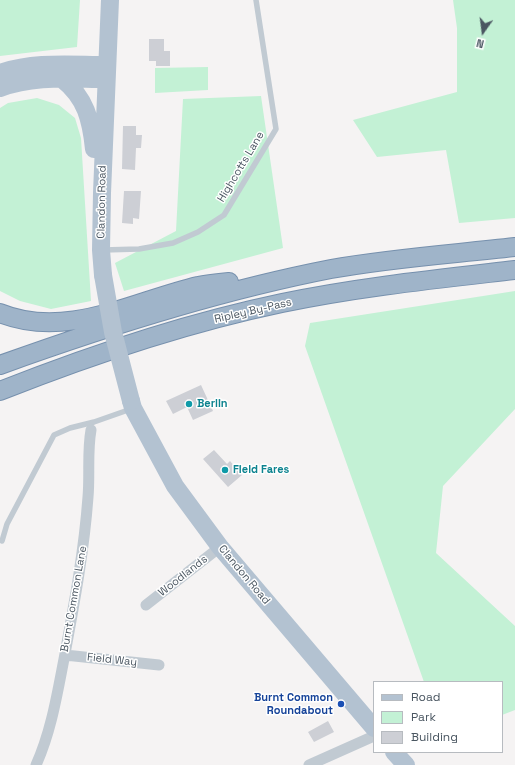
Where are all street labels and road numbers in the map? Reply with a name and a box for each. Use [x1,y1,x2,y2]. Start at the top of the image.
street label: Highcotts Lane [215,129,267,205]
street label: Clandon Road [95,165,109,239]
street label: Ripley By-Pass [213,296,293,326]
street label: Clandon Road [215,543,273,607]
street label: Burnt Common Lane [58,545,90,653]
street label: Woodlands [156,553,210,599]
street label: Field Way [86,651,138,669]

